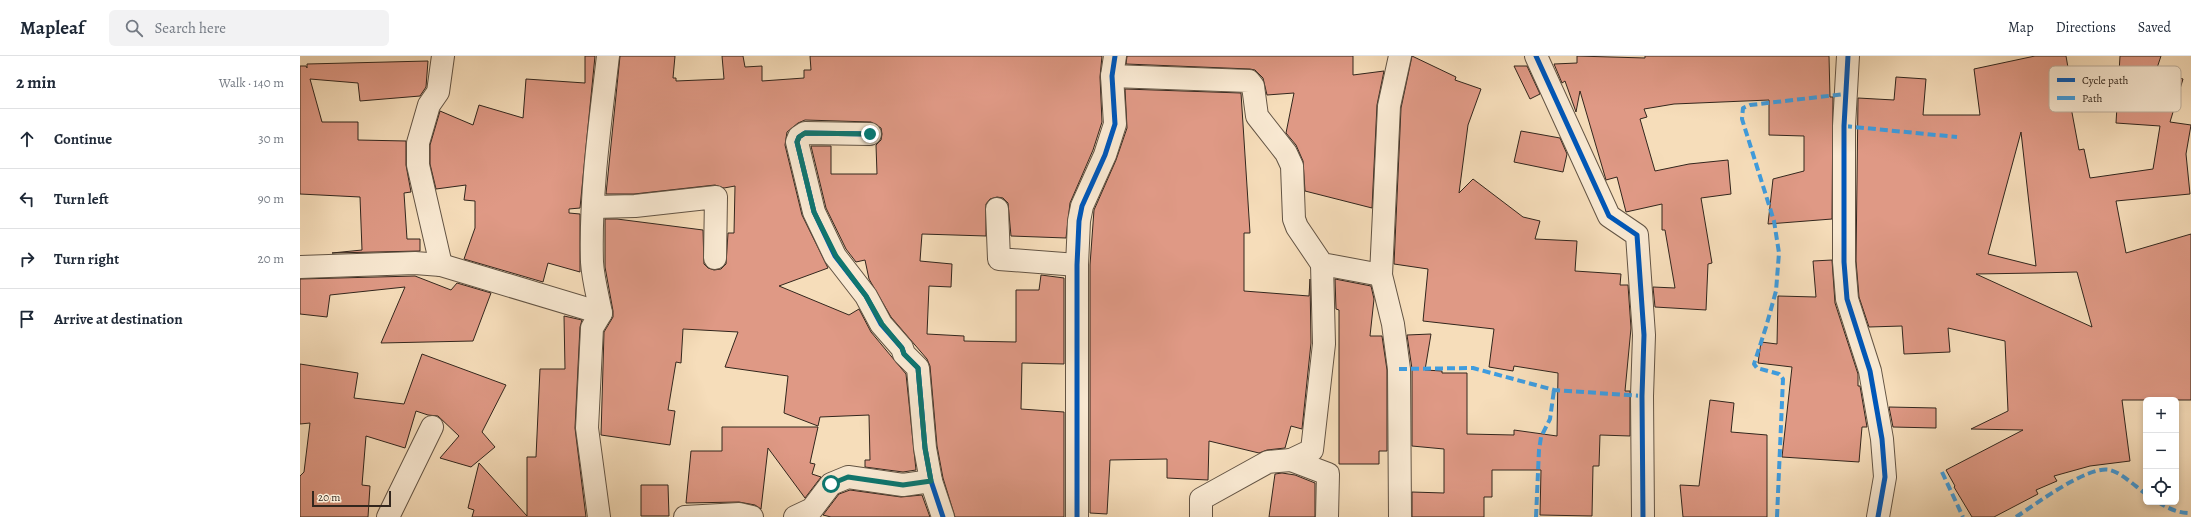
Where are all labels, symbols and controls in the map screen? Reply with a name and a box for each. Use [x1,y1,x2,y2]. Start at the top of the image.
search box [109,10,389,46]
text: Mapleaf [20,15,85,41]
icon: search [123,17,145,39]
text: Search here [155,18,226,38]
text: Map [2008,18,2034,37]
text: Directions [2056,18,2116,37]
text: Saved [2138,18,2171,37]
legend [2049,66,2181,112]
text: 2 min [16,71,56,94]
text: Cycle path [2082,73,2129,88]
text: Walk · 140 m [219,74,284,91]
text: Path [2082,91,2103,106]
route end [861,125,879,143]
icon: ahead [16,128,38,150]
text: Continue [54,129,112,149]
text: 30 m [258,130,284,147]
icon: left [16,188,38,210]
text: Turn left [54,189,109,209]
text: 90 m [258,190,284,207]
icon: right [16,248,38,270]
text: Turn right [54,249,119,269]
text: 20 m [258,250,284,267]
icon: arrive [16,308,38,330]
text: Arrive at destination [54,309,183,329]
map controls [2143,397,2179,505]
button: + [2143,397,2179,433]
button: − [2143,433,2179,469]
button: locate [2143,469,2179,505]
route start [822,475,840,493]
scale bar [312,489,391,508]
text: 20 m [318,490,340,505]

